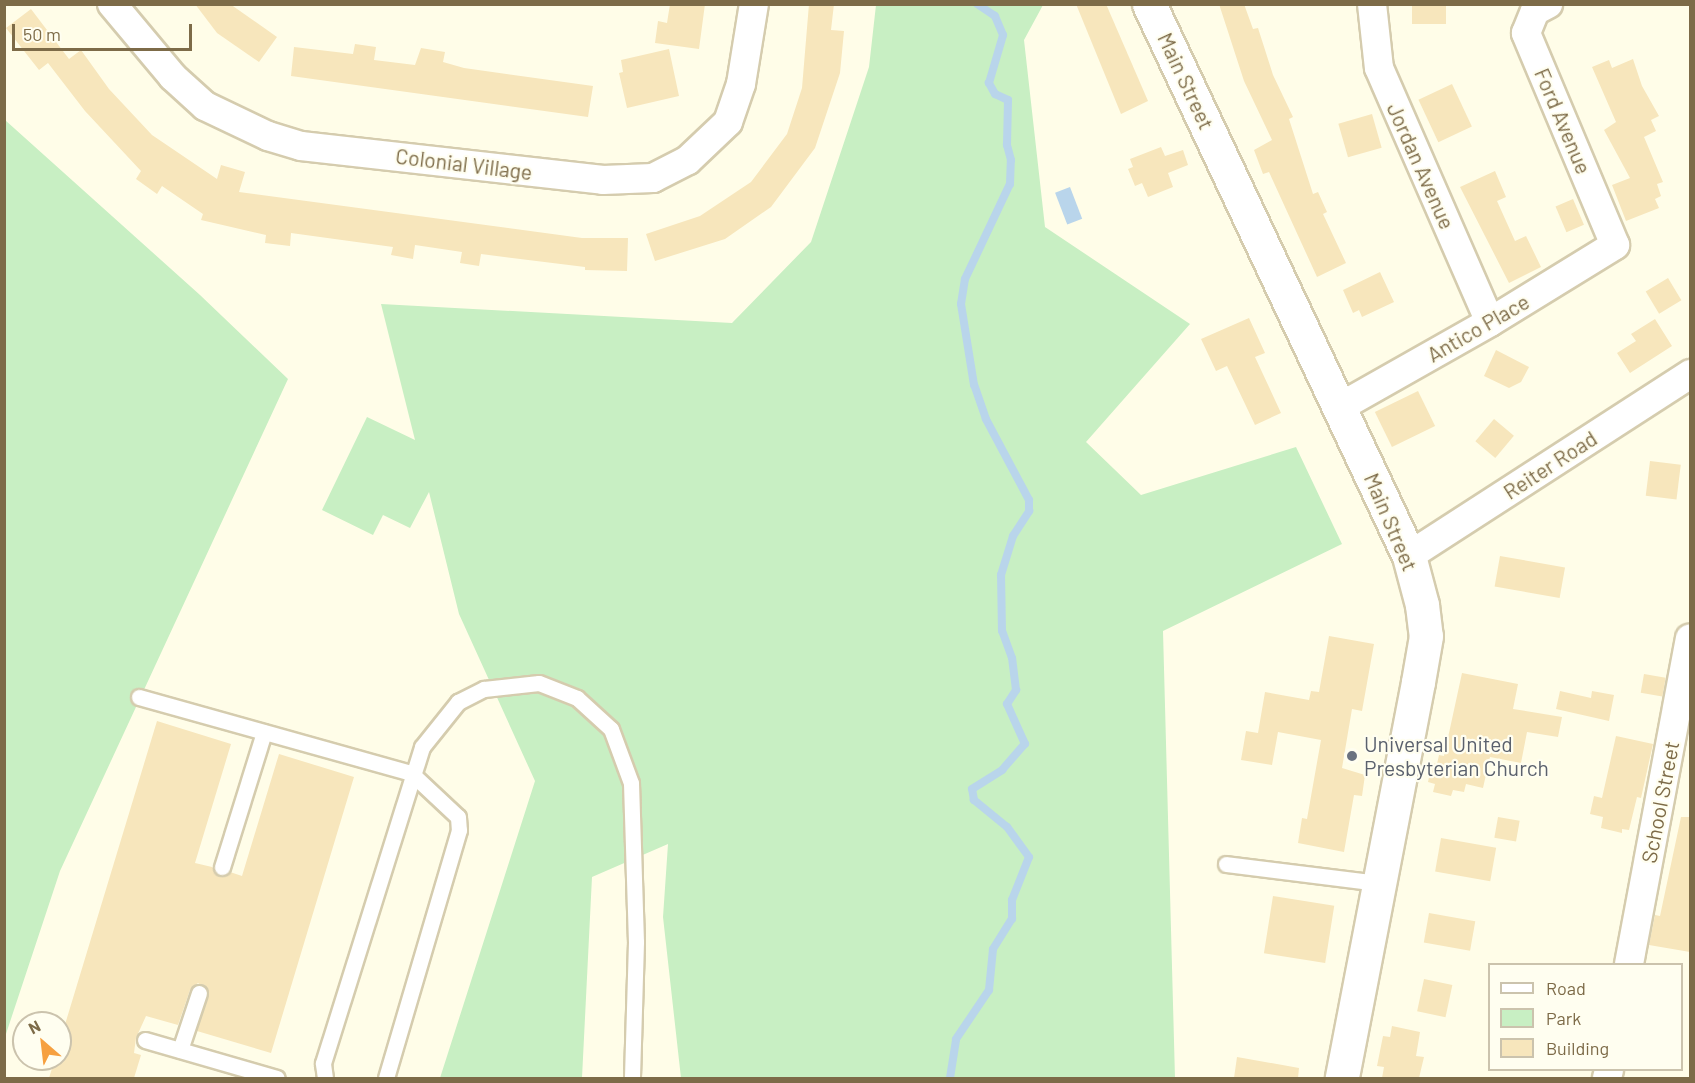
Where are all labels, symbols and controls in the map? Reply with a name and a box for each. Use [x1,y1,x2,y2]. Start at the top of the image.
scale bar [15,12,195,50]
text: 50 m [23,23,61,45]
street label: Main Street [1153,29,1219,133]
street label: Ford Avenue [1529,64,1597,178]
street label: Jordan Avenue [1382,99,1460,233]
street label: Colonial Village [394,143,534,185]
street label: Antico Place [1423,289,1533,367]
street label: Reiter Road [1499,426,1601,504]
street label: Main Street [1359,469,1423,575]
place label: Universal United Presbyterian Church [1364,731,1549,781]
street label: School Street [1636,739,1684,865]
marker: Universal United Presbyterian Church [1345,749,1359,763]
legend [1488,963,1683,1071]
text: Road [1546,977,1586,999]
text: Park [1546,1007,1581,1029]
north arrow [12,1011,72,1071]
text: N [25,1016,43,1037]
text: Building [1546,1037,1609,1059]

